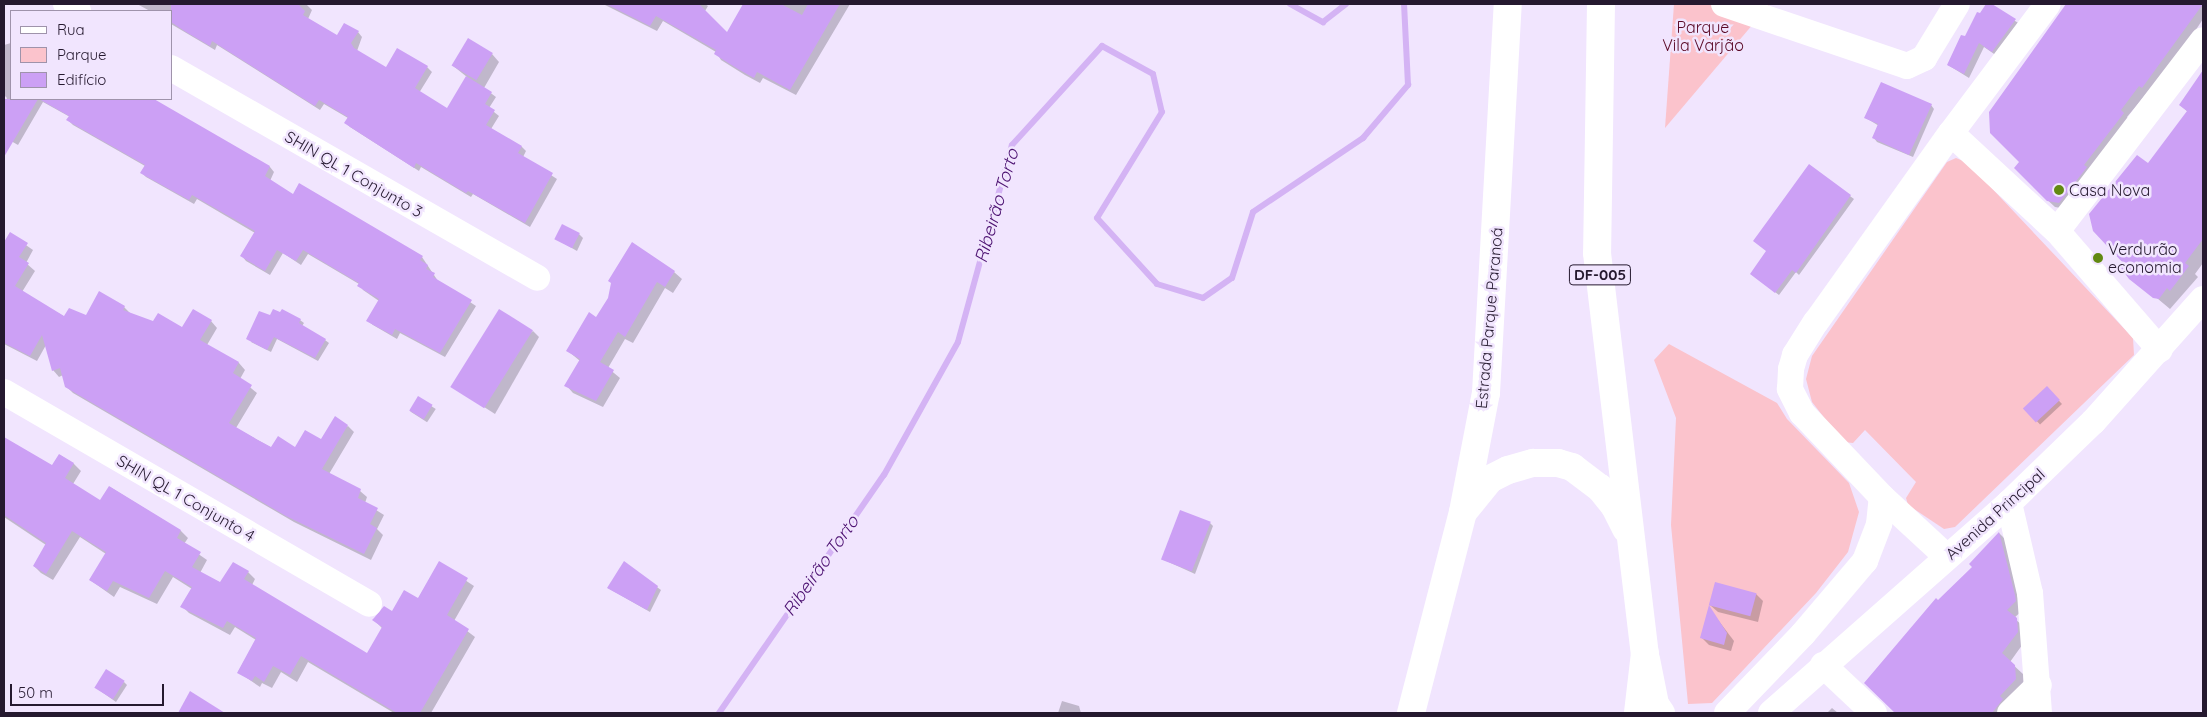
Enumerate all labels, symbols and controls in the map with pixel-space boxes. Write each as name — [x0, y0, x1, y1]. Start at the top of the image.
legend — [10, 10, 172, 100]
park label: Parque Vila Varjão — [1662, 17, 1744, 55]
text: Rua — [57, 20, 85, 39]
text: Parque — [57, 45, 107, 64]
text: Edifício — [57, 70, 106, 89]
street label: SHIN QL 1 Conjunto 3 — [282, 127, 426, 221]
water label: Ribeirão Torto — [970, 146, 1024, 266]
place label: Casa Nova — [2069, 180, 2150, 200]
marker: Casa Nova — [2053, 184, 2065, 196]
street label: Estrada Parque Paranoá — [1472, 226, 1506, 410]
place label: Verdurão economia — [2108, 239, 2182, 277]
marker: Verdurão economia — [2092, 252, 2104, 264]
road number: DF-005 — [1569, 262, 1631, 288]
street label: SHIN QL 1 Conjunto 4 — [114, 451, 258, 545]
street label: Avenida Principal — [1941, 464, 2049, 564]
water label: Ribeirão Torto — [778, 512, 864, 620]
scale bar — [12, 674, 166, 706]
text: 50 m — [18, 683, 53, 702]

